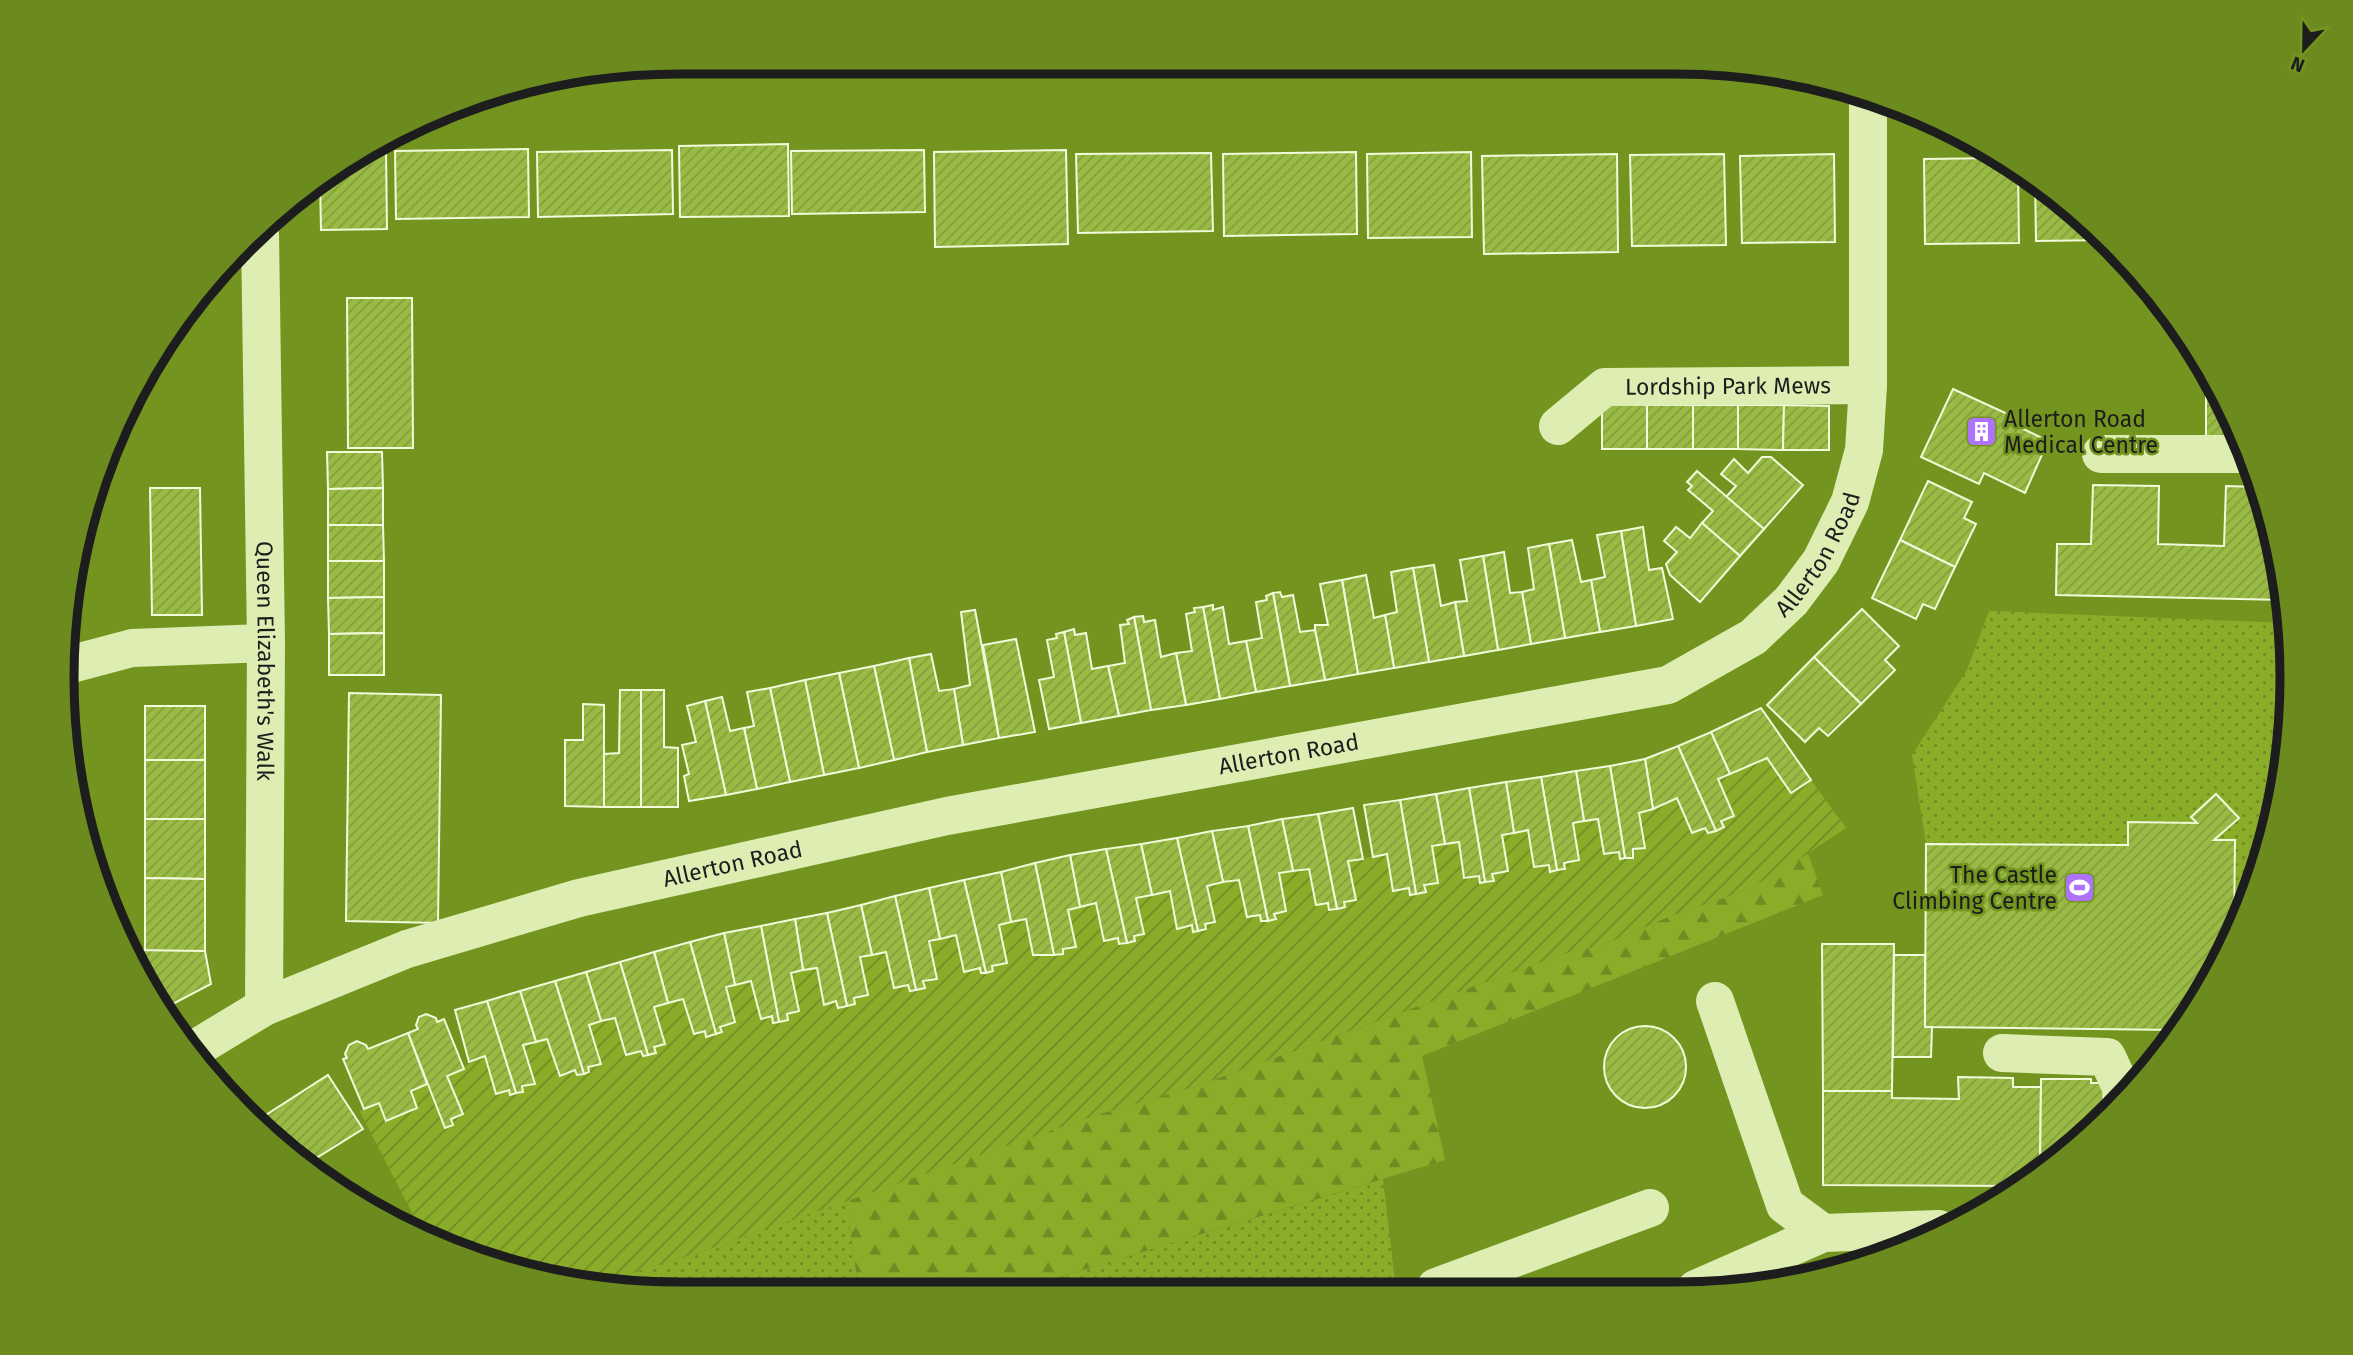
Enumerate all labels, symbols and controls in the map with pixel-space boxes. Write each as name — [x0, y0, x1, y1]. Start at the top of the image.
north arrow — [2269, 14, 2339, 84]
text: N — [2288, 51, 2308, 77]
street label: Lordship Park Mews — [1625, 371, 1831, 401]
place label: Allerton Road Medical Centre — [2004, 405, 2158, 459]
building icon: Allerton Road Medical Centre — [1964, 415, 1998, 449]
street label: Allerton Road — [1769, 489, 1866, 623]
street label: Queen Elizabeth's Walk — [251, 541, 280, 781]
street label: Allerton Road — [1216, 727, 1361, 780]
street label: Allerton Road — [660, 835, 805, 893]
place label: The Castle Climbing Centre — [1892, 861, 2057, 915]
sports icon: The Castle Climbing Centre — [2063, 871, 2097, 905]

